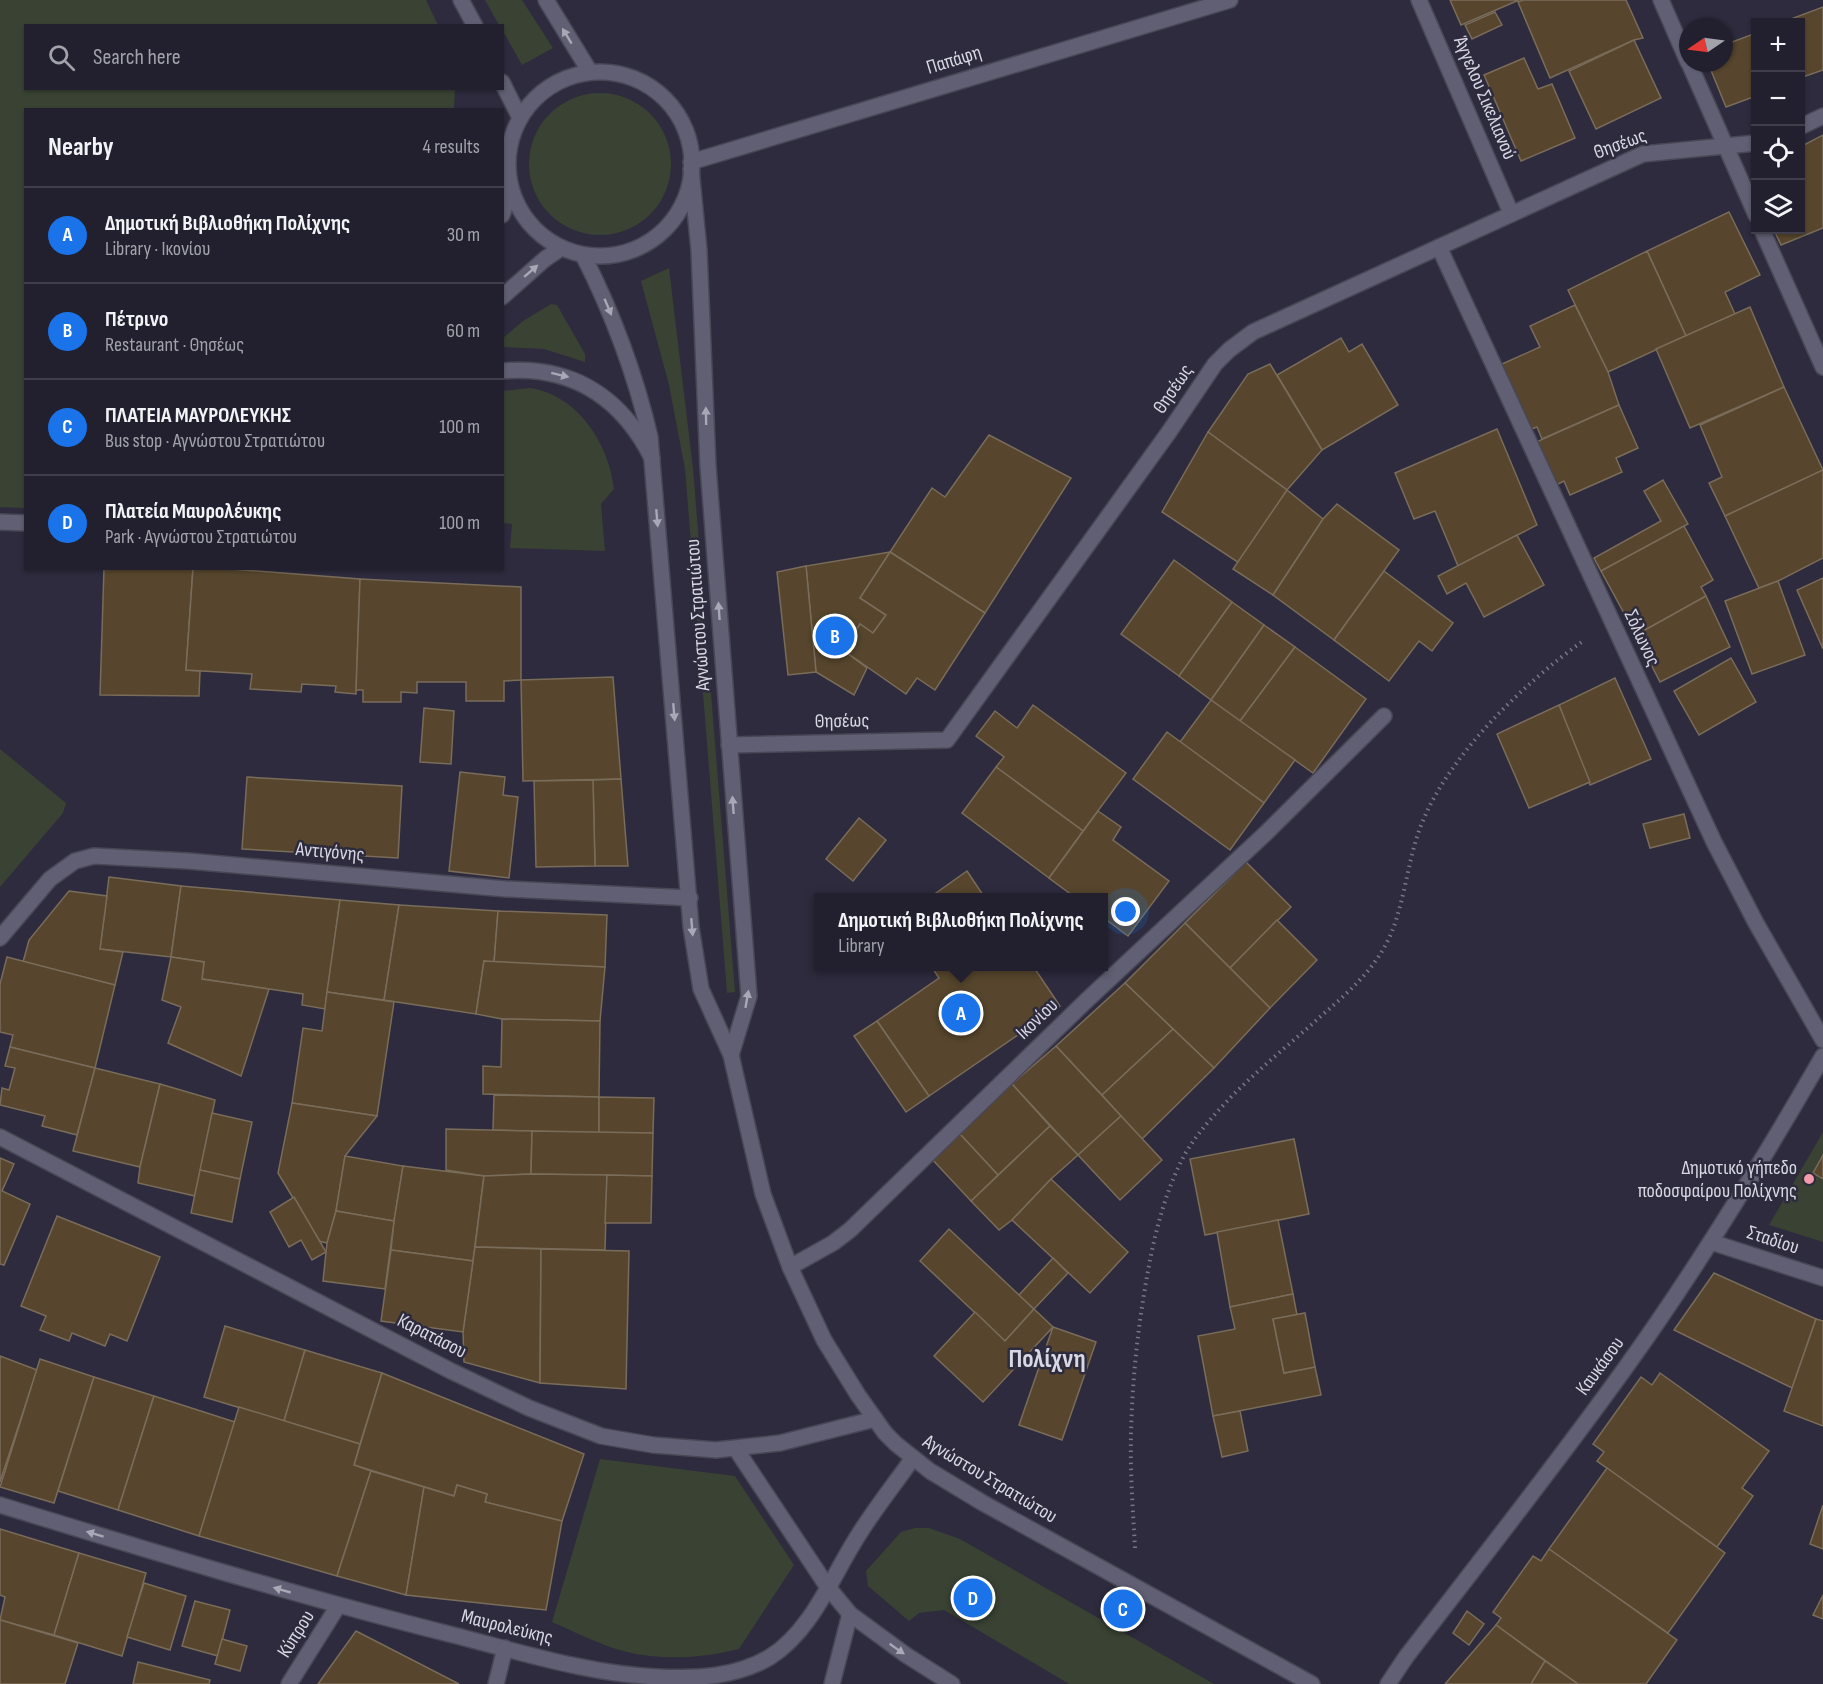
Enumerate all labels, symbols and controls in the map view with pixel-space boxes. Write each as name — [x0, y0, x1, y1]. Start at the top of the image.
north arrow — [1679, 18, 1733, 72]
map controls — [1751, 18, 1805, 234]
button: + — [1751, 18, 1805, 72]
search box — [24, 24, 504, 90]
one-way arrow — [562, 28, 573, 44]
street label: Άγγελου Σικελιανού — [1448, 33, 1522, 163]
street label: Παπάφη — [924, 40, 984, 80]
icon: search — [45, 41, 78, 74]
text: Search here — [93, 44, 180, 71]
button: − — [1751, 72, 1805, 126]
street label: Θησέως — [1590, 123, 1650, 165]
button: locate — [1751, 126, 1805, 180]
text: Nearby — [48, 132, 114, 163]
text: 4 results — [423, 135, 480, 159]
button: layers — [1751, 180, 1805, 234]
text: Δημοτική Βιβλιοθήκη Πολίχνης — [105, 210, 350, 237]
text: A — [63, 223, 72, 247]
text: 30 m — [447, 223, 480, 247]
text: Library · Ικονίου — [105, 237, 210, 261]
one-way arrow — [523, 265, 538, 278]
one-way arrow — [604, 298, 613, 316]
text: Πέτρινο — [105, 306, 168, 333]
text: B — [63, 319, 72, 343]
text: 60 m — [446, 319, 480, 343]
text: Restaurant · Θησέως — [105, 333, 244, 357]
street label: Θησέως — [1148, 360, 1198, 418]
one-way arrow — [551, 371, 570, 381]
text: ΠΛΑΤΕΙΑ ΜΑΥΡΟΛΕΥΚΗΣ — [105, 402, 291, 429]
one-way arrow — [701, 406, 711, 425]
text: C — [62, 415, 73, 439]
text: 100 m — [439, 415, 480, 439]
text: Bus stop · Αγνώστου Στρατιώτου — [105, 429, 325, 453]
text: Πλατεία Μαυρολέυκης — [105, 498, 281, 525]
one-way arrow — [652, 508, 662, 527]
text: D — [62, 511, 73, 535]
text: 100 m — [439, 511, 480, 535]
text: Park · Αγνώστου Στρατιώτου — [105, 525, 297, 549]
street label: Αγνώστου Στρατιώτου — [681, 538, 715, 693]
one-way arrow — [714, 601, 724, 620]
street label: Σόλωνος — [1619, 606, 1666, 670]
pin: B — [816, 614, 854, 658]
one-way arrow — [669, 703, 679, 722]
street label: Θησέως — [814, 709, 870, 733]
one-way arrow — [729, 795, 738, 814]
street label: Αντιγόνης — [294, 837, 365, 867]
popup — [814, 893, 1108, 971]
your location — [1111, 897, 1140, 926]
text: Δημοτική Βιβλιοθήκη Πολίχνης — [838, 907, 1084, 934]
one-way arrow — [687, 918, 697, 937]
text: Library — [838, 934, 885, 958]
one-way arrow — [742, 989, 751, 1008]
pin: A — [942, 990, 980, 1036]
street label: Ικονίου — [1011, 993, 1063, 1045]
place label: Δημοτικό γήπεδο ποδοσφαίρου Πολίχνης — [1638, 1156, 1797, 1203]
marker: Δημοτικό γήπεδο ποδοσφαίρου Πολίχνης — [1802, 1172, 1816, 1186]
street label: Σταδίου — [1744, 1220, 1802, 1260]
street label: Καρατάσου — [393, 1308, 471, 1364]
street label: Καυκάσου — [1571, 1332, 1629, 1400]
district label: Πολίχνη — [1008, 1344, 1086, 1375]
street label: Αγνώστου Στρατιώτου — [918, 1429, 1062, 1529]
one-way arrow — [86, 1529, 104, 1539]
pin: D — [954, 1576, 992, 1620]
one-way arrow — [273, 1585, 291, 1594]
pin: C — [1104, 1586, 1142, 1632]
street label: Μαυρολεύκης — [459, 1604, 555, 1650]
street label: Κύπρου — [272, 1606, 320, 1662]
one-way arrow — [889, 1643, 905, 1655]

